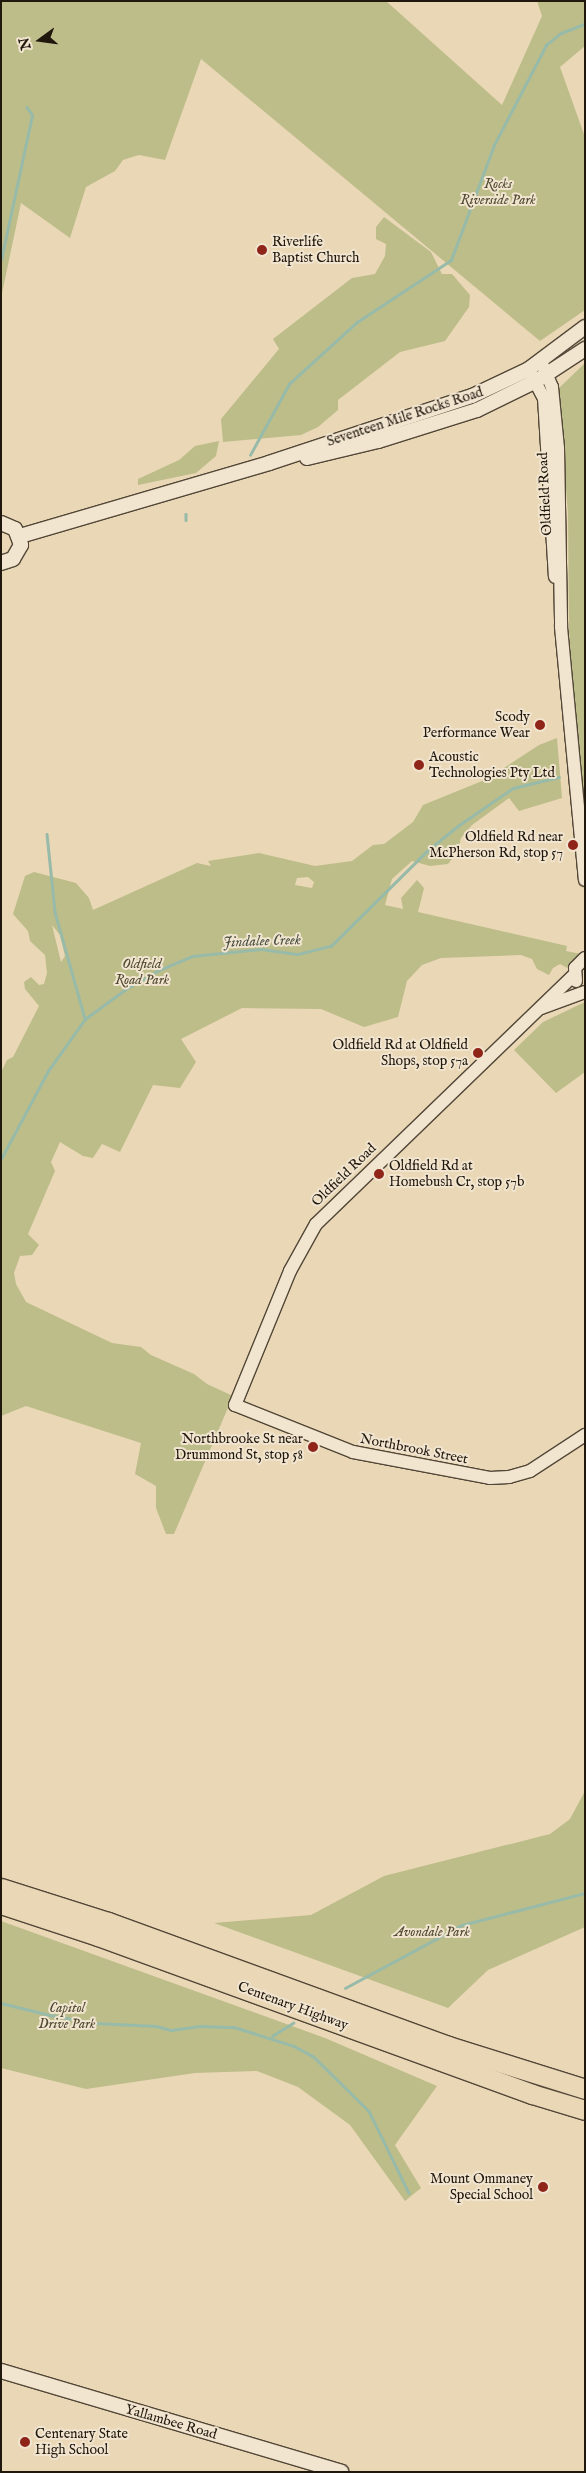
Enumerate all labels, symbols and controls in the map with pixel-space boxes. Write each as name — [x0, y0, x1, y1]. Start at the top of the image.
north arrow — [15, 15, 65, 65]
text: N — [15, 36, 36, 52]
park label: Rocks Riverside Park — [460, 176, 536, 208]
place label: Riverlife Baptist Church — [272, 234, 359, 266]
marker: Riverlife Baptist Church — [256, 244, 268, 256]
street label: Seventeen Mile Rocks Road — [325, 384, 485, 450]
street label: Oldfield Road — [534, 452, 556, 536]
place label: Scody Performance Wear — [423, 709, 530, 742]
marker: Scody Performance Wear — [534, 719, 546, 731]
place label: Acoustic Technologies Pty Ltd — [429, 749, 555, 782]
marker: Acoustic Technologies Pty Ltd — [413, 759, 425, 771]
place label: Oldfield Rd near McPherson Rd, stop 57 — [429, 829, 563, 862]
marker: Oldfield Rd near McPherson Rd, stop 57 — [567, 839, 579, 851]
water label: Jindalee Creek — [223, 931, 301, 951]
park label: Oldfield Road Park — [115, 956, 169, 989]
place label: Oldfield Rd at Oldfield Shops, stop 57a — [333, 1037, 468, 1070]
marker: Oldfield Rd at Oldfield Shops, stop 57a — [472, 1047, 484, 1059]
street label: Oldfield Road — [308, 1140, 380, 1210]
place label: Oldfield Rd at Homebush Cr, stop 57b — [389, 1158, 524, 1190]
marker: Oldfield Rd at Homebush Cr, stop 57b — [373, 1168, 385, 1180]
street label: Northbrook Street — [359, 1430, 469, 1468]
place label: Northbrooke St near Drummond St, stop 58 — [175, 1431, 303, 1464]
marker: Northbrooke St near Drummond St, stop 58 — [307, 1441, 319, 1453]
park label: Avondale Park — [394, 1924, 470, 1940]
street label: Centenary Highway — [236, 1978, 350, 2034]
park label: Capitol Drive Park — [39, 2000, 95, 2032]
place label: Mount Ommaney Special School — [430, 2171, 533, 2204]
marker: Mount Ommaney Special School — [537, 2181, 549, 2193]
street label: Yallambee Road — [123, 2401, 219, 2443]
place label: Centenary State High School — [35, 2426, 128, 2458]
marker: Centenary State High School — [19, 2436, 31, 2448]

